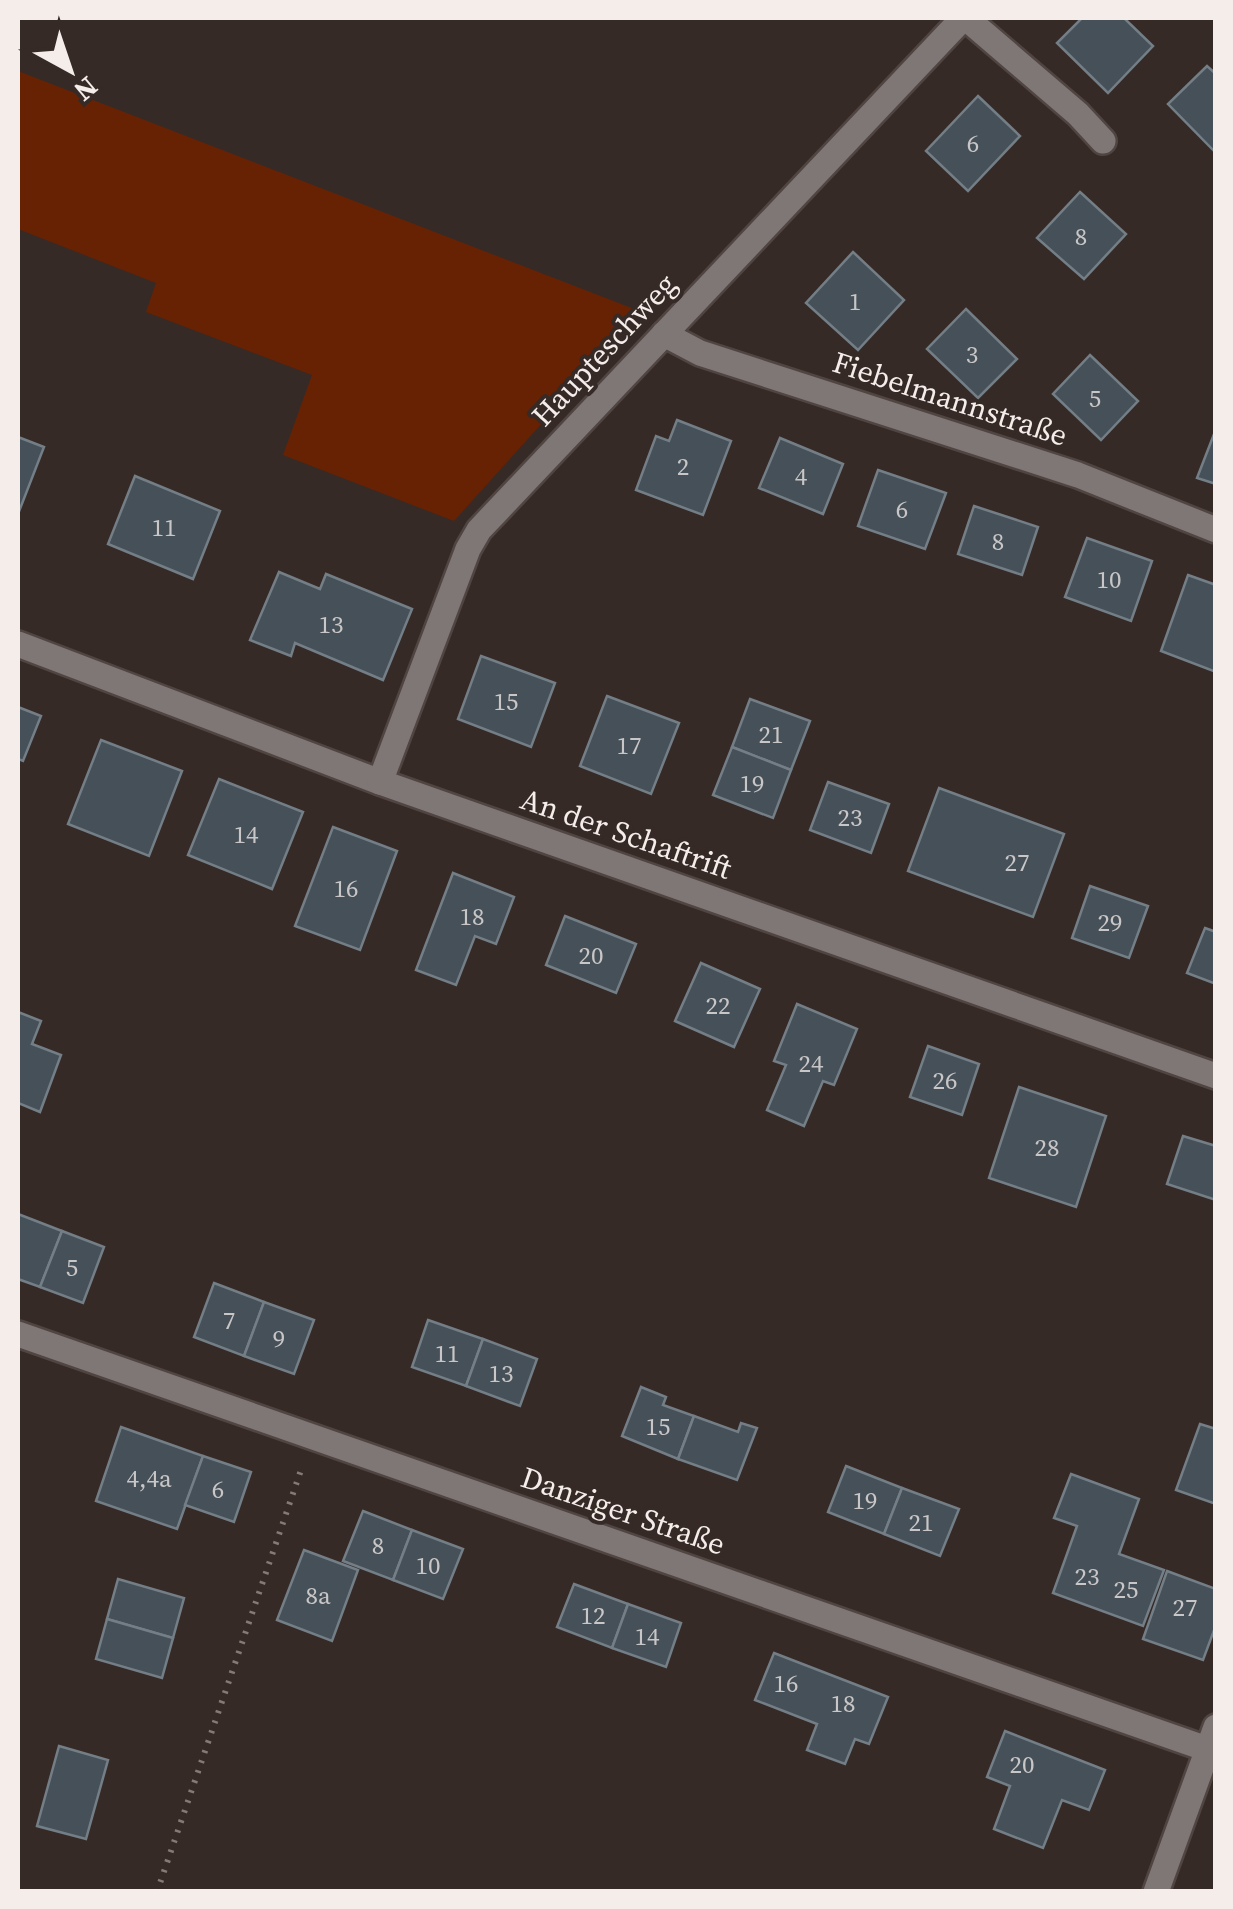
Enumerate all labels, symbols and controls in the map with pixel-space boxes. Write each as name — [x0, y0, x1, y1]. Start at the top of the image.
north arrow — [20, 20, 120, 120]
text: N — [66, 68, 106, 110]
house number: 6 — [967, 126, 979, 160]
house number: 8 — [1075, 219, 1087, 253]
street label: Haupteschweg — [522, 264, 685, 435]
house number: 1 — [849, 284, 861, 318]
house number: 3 — [966, 337, 978, 371]
street label: Fiebelmannstraße — [828, 341, 1073, 456]
house number: 5 — [1089, 381, 1101, 415]
house number: 2 — [677, 449, 689, 483]
house number: 4 — [795, 459, 808, 493]
house number: 6 — [896, 492, 908, 526]
house number: 11 — [151, 510, 177, 544]
house number: 8 — [992, 524, 1004, 558]
house number: 10 — [1096, 562, 1122, 596]
house number: 13 — [318, 607, 344, 641]
house number: 15 — [493, 684, 519, 718]
house number: 21 — [758, 717, 784, 751]
house number: 17 — [616, 728, 642, 762]
house number: 19 — [739, 766, 765, 800]
street label: An der Schaftrift — [515, 778, 738, 889]
house number: 23 — [837, 800, 863, 834]
house number: 14 — [233, 817, 259, 851]
house number: 27 — [1004, 845, 1030, 879]
house number: 16 — [333, 871, 359, 905]
house number: 18 — [459, 899, 485, 933]
house number: 29 — [1097, 905, 1123, 939]
house number: 20 — [578, 938, 604, 972]
house number: 22 — [705, 988, 731, 1022]
house number: 24 — [798, 1046, 824, 1080]
house number: 26 — [932, 1063, 958, 1097]
house number: 28 — [1034, 1130, 1060, 1164]
house number: 5 — [66, 1250, 78, 1284]
house number: 7 — [223, 1303, 235, 1337]
house number: 9 — [273, 1321, 285, 1355]
house number: 11 — [434, 1336, 460, 1370]
house number: 13 — [488, 1356, 514, 1390]
house number: 15 — [645, 1409, 671, 1443]
street label: Danziger Straße — [516, 1456, 731, 1565]
house number: 4,4a — [126, 1461, 172, 1495]
house number: 6 — [212, 1472, 224, 1506]
house number: 19 — [852, 1483, 878, 1517]
house number: 21 — [908, 1505, 934, 1539]
house number: 8 — [372, 1528, 384, 1562]
house number: 10 — [415, 1548, 441, 1582]
house number: 23 — [1074, 1559, 1100, 1593]
house number: 25 — [1113, 1572, 1139, 1606]
house number: 8a — [305, 1578, 331, 1612]
house number: 27 — [1172, 1590, 1198, 1624]
house number: 12 — [580, 1598, 606, 1632]
house number: 14 — [634, 1619, 660, 1653]
house number: 16 — [773, 1666, 799, 1700]
house number: 18 — [830, 1686, 856, 1720]
house number: 20 — [1009, 1747, 1035, 1781]

